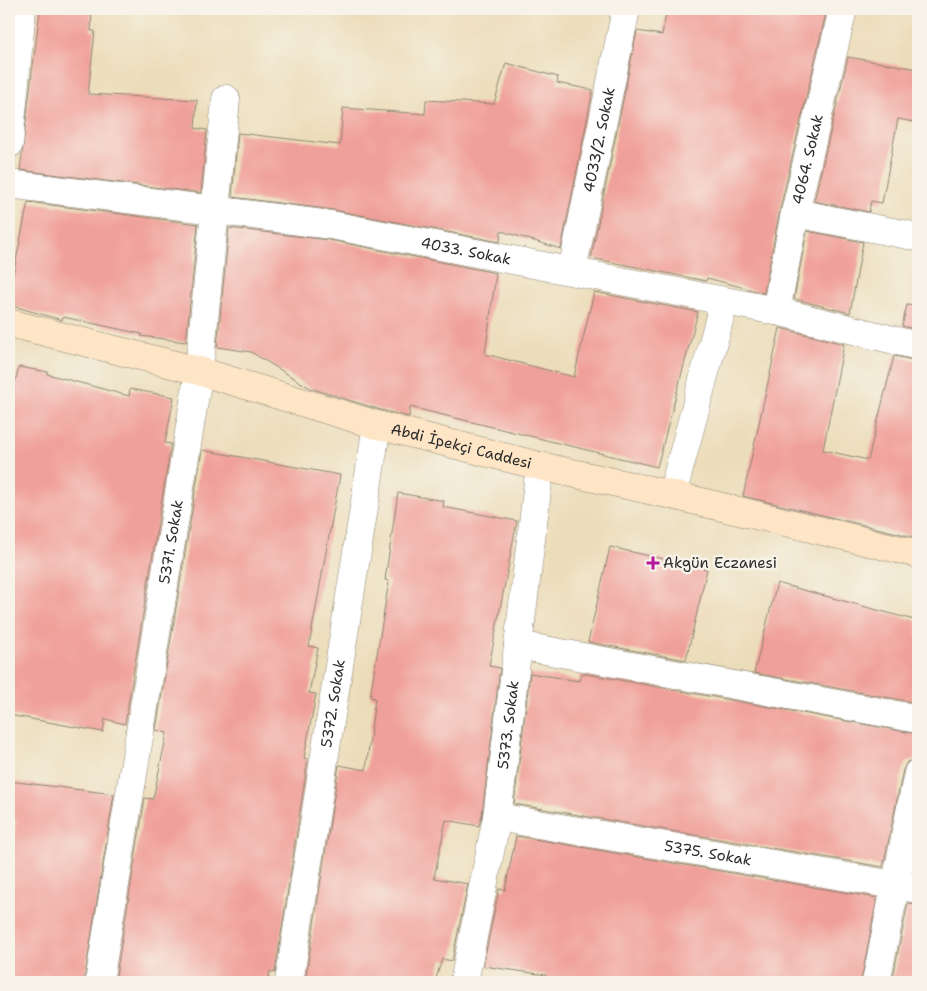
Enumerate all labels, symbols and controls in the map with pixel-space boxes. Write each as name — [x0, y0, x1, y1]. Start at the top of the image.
street label: 4033/2. Sokak — [578, 85, 620, 194]
street label: 4064. Sokak — [787, 112, 828, 206]
street label: 4033. Sokak — [419, 233, 513, 270]
street label: Abdi İpekçi Caddesi — [389, 419, 534, 474]
street label: 5371. Sokak — [154, 498, 188, 585]
place label: Akgün Eczanesi — [663, 553, 777, 573]
marker: Akgün Eczanesi — [647, 557, 659, 569]
street label: 5372. Sokak — [316, 658, 350, 749]
street label: 5373. Sokak — [493, 679, 524, 770]
street label: 5375. Sokak — [663, 836, 753, 870]

